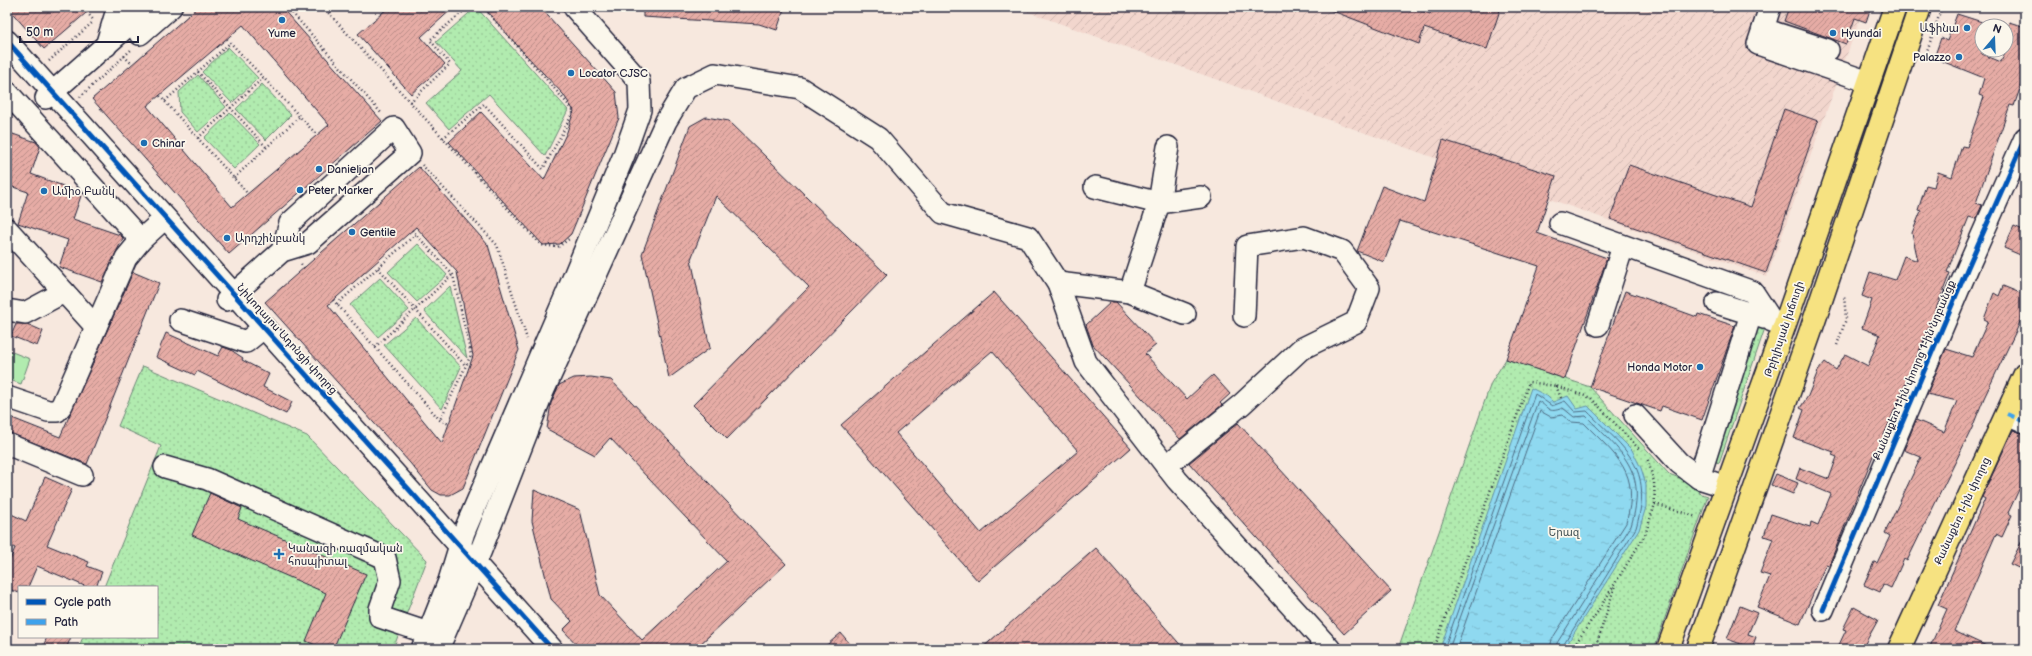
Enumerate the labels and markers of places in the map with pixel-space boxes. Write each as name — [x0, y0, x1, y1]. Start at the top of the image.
marker: Yume — [277, 15, 287, 25]
place label: Աֆինա — [1920, 22, 1959, 35]
marker: Աֆինա — [1962, 23, 1972, 33]
place label: Yume — [267, 27, 296, 40]
place label: Hyundai — [1841, 27, 1881, 40]
marker: Hyundai — [1828, 28, 1838, 38]
place label: Palazzo — [1913, 51, 1951, 64]
marker: Palazzo — [1954, 52, 1964, 62]
place label: Locator CJSC — [579, 67, 648, 80]
marker: Locator CJSC — [566, 68, 576, 78]
place label: Chinar — [152, 137, 186, 150]
marker: Chinar — [139, 138, 149, 148]
place label: Danieljan — [327, 163, 374, 176]
marker: Danieljan — [314, 164, 324, 174]
place label: Peter Marker — [308, 184, 374, 197]
place label: Ամիօ Բանկ — [52, 185, 115, 198]
marker: Peter Marker — [295, 185, 305, 195]
marker: Ամիօ Բանկ — [39, 186, 49, 196]
place label: Gentile — [360, 226, 396, 239]
marker: Gentile — [347, 227, 357, 237]
place label: Արդշինբանկ — [235, 232, 305, 245]
marker: Արդշինբանկ — [222, 233, 232, 243]
place label: Honda Motor — [1627, 361, 1693, 374]
marker: Honda Motor — [1695, 362, 1705, 372]
place label: Կանազի ռազմական հոսպիտալ — [288, 542, 403, 568]
marker: Կանազի ռազմական հոսպիտալ — [273, 548, 285, 560]

